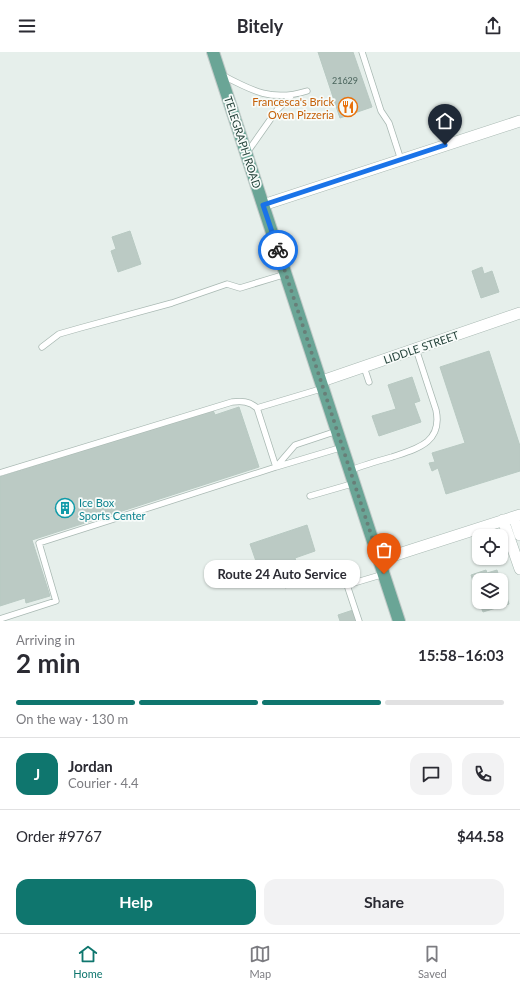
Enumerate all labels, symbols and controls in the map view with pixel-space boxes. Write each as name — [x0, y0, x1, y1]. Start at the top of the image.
icon: menu — [16, 15, 38, 37]
text: Bitely — [237, 15, 283, 37]
icon: share — [482, 15, 504, 37]
house number: 21629 — [332, 75, 358, 86]
street label: TELEGRAPH ROAD — [222, 94, 264, 190]
place label: Francesca's Brick Oven Pizzeria — [252, 95, 334, 121]
restaurant icon: Francesca's Brick Oven Pizzeria — [337, 96, 359, 118]
pin — [428, 104, 462, 145]
icon: home — [434, 110, 456, 132]
courier — [258, 230, 298, 270]
icon: bike — [267, 239, 289, 261]
street label: LIDDLE STREET — [382, 328, 461, 366]
place label: Ice Box Sports Center — [79, 496, 146, 522]
building icon: Ice Box Sports Center — [54, 497, 76, 519]
map controls — [472, 529, 508, 609]
button: locate — [472, 529, 508, 565]
pin — [367, 533, 401, 574]
icon: bag — [373, 539, 395, 561]
callout: Route 24 Auto Service — [204, 560, 360, 588]
text: Route 24 Auto Service — [217, 566, 347, 582]
button: layers — [472, 573, 508, 609]
text: Arriving in — [16, 632, 75, 648]
text: 15:58–16:03 — [418, 646, 504, 664]
text: 2 min — [16, 647, 80, 679]
text: On the way · 130 m — [16, 711, 128, 727]
button: chat — [410, 753, 452, 795]
button: phone — [462, 753, 504, 795]
text: Jordan — [68, 757, 113, 775]
text: J — [34, 765, 40, 783]
text: Courier · 4.4 — [68, 775, 139, 791]
text: Order #9767 — [16, 827, 102, 845]
text: $44.58 — [457, 827, 504, 845]
button: Help — [16, 879, 256, 925]
button: Share — [264, 879, 504, 925]
tab: Home — [73, 943, 103, 980]
tab: Map — [249, 943, 271, 980]
tab: Saved — [418, 943, 447, 980]

